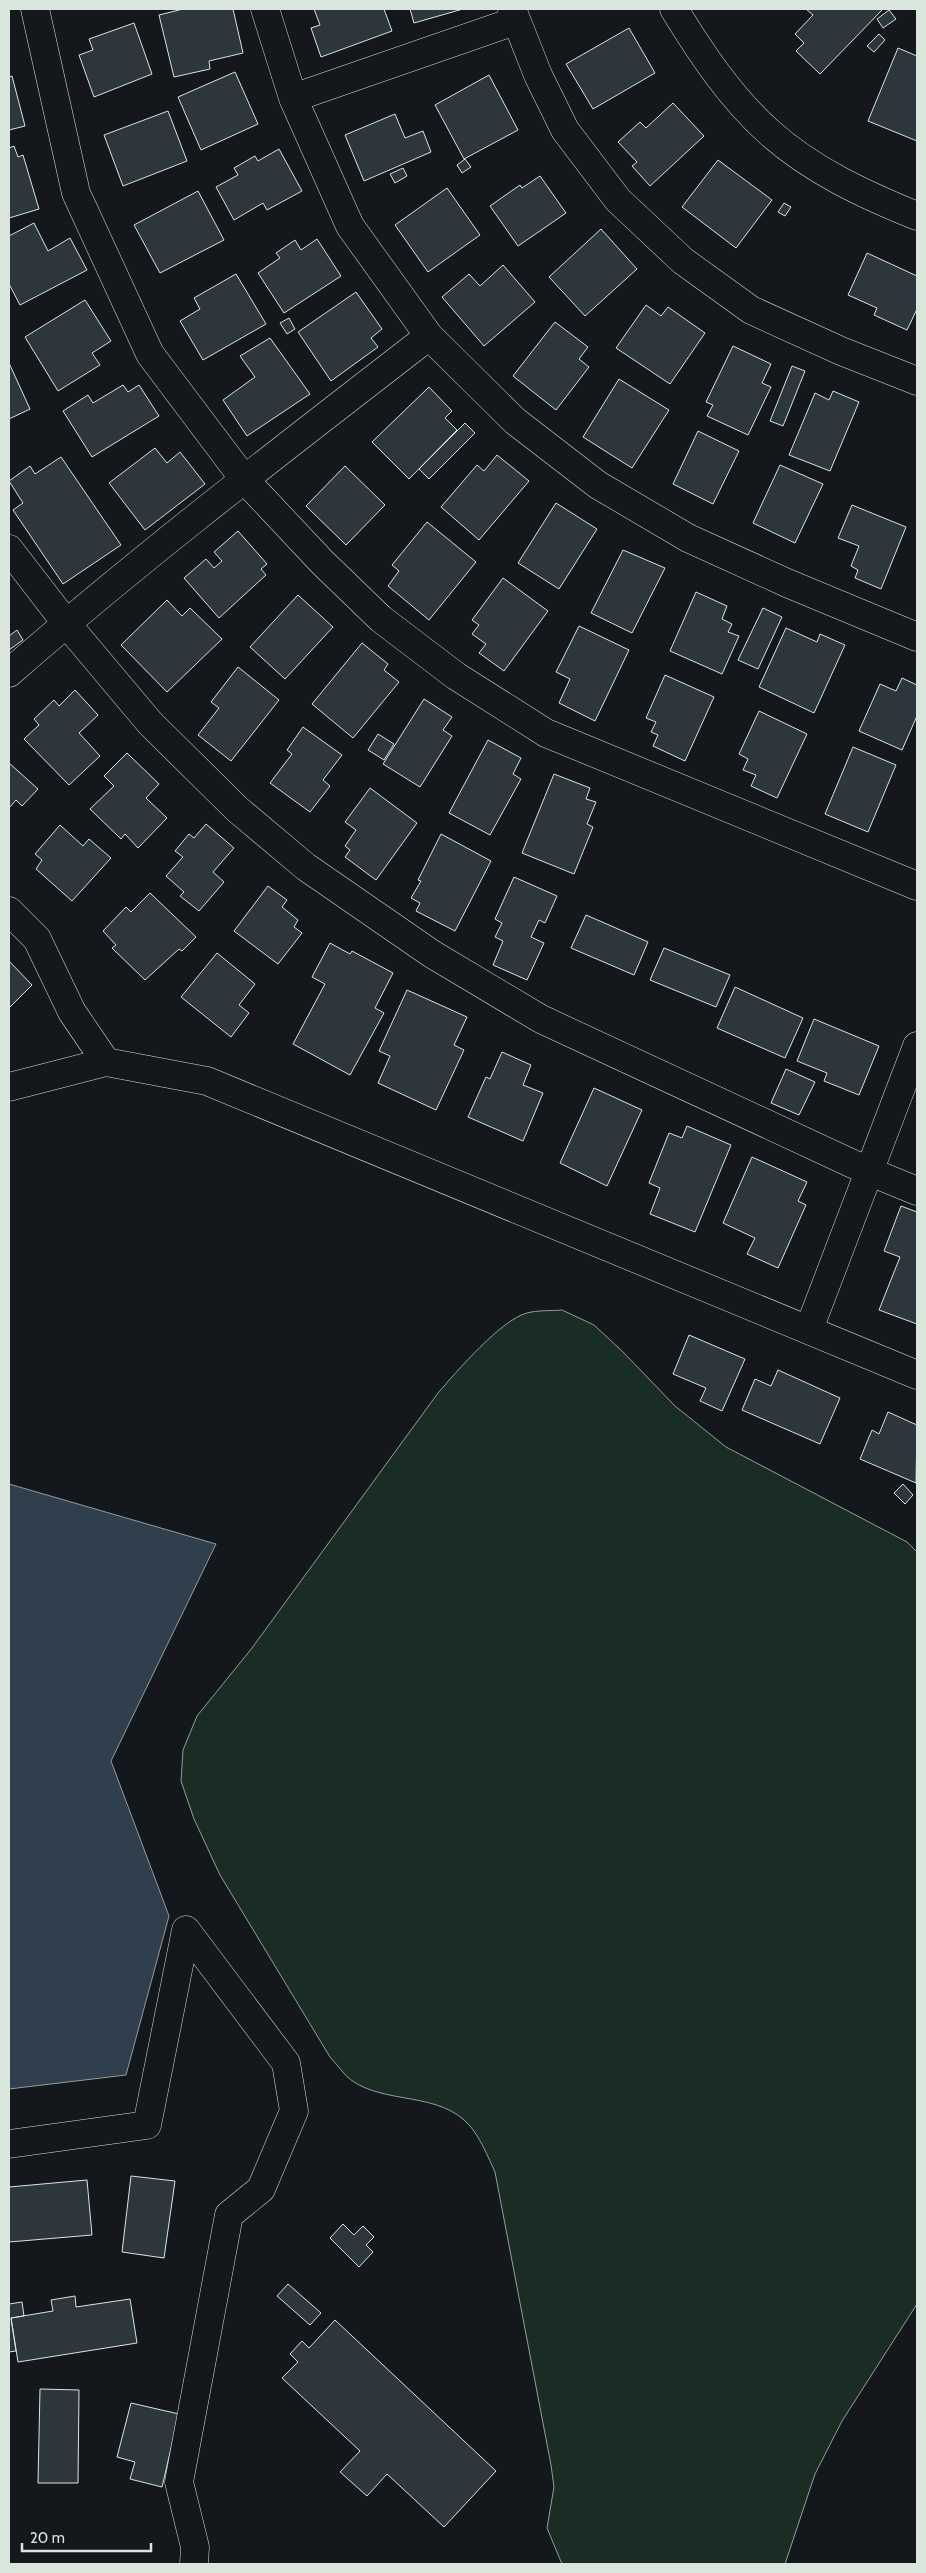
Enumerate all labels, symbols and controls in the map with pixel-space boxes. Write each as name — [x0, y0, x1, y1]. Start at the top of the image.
scale bar — [22, 2520, 151, 2552]
text: 20 m — [30, 2529, 65, 2547]

